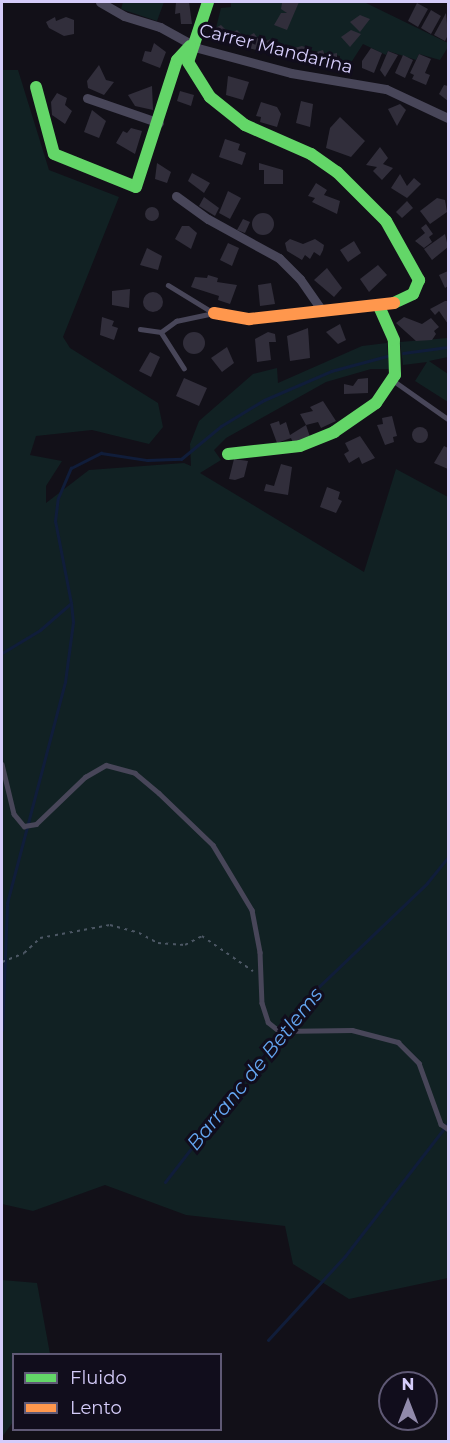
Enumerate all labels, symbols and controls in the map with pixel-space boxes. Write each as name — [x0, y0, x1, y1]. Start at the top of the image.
street label: Carrer Mandarina — [197, 19, 355, 79]
water label: Barranc de Betlems — [182, 983, 328, 1155]
legend — [12, 1353, 222, 1431]
text: Fluido — [70, 1367, 127, 1389]
north arrow — [378, 1371, 438, 1431]
text: N — [402, 1375, 414, 1394]
text: Lento — [70, 1397, 122, 1419]

